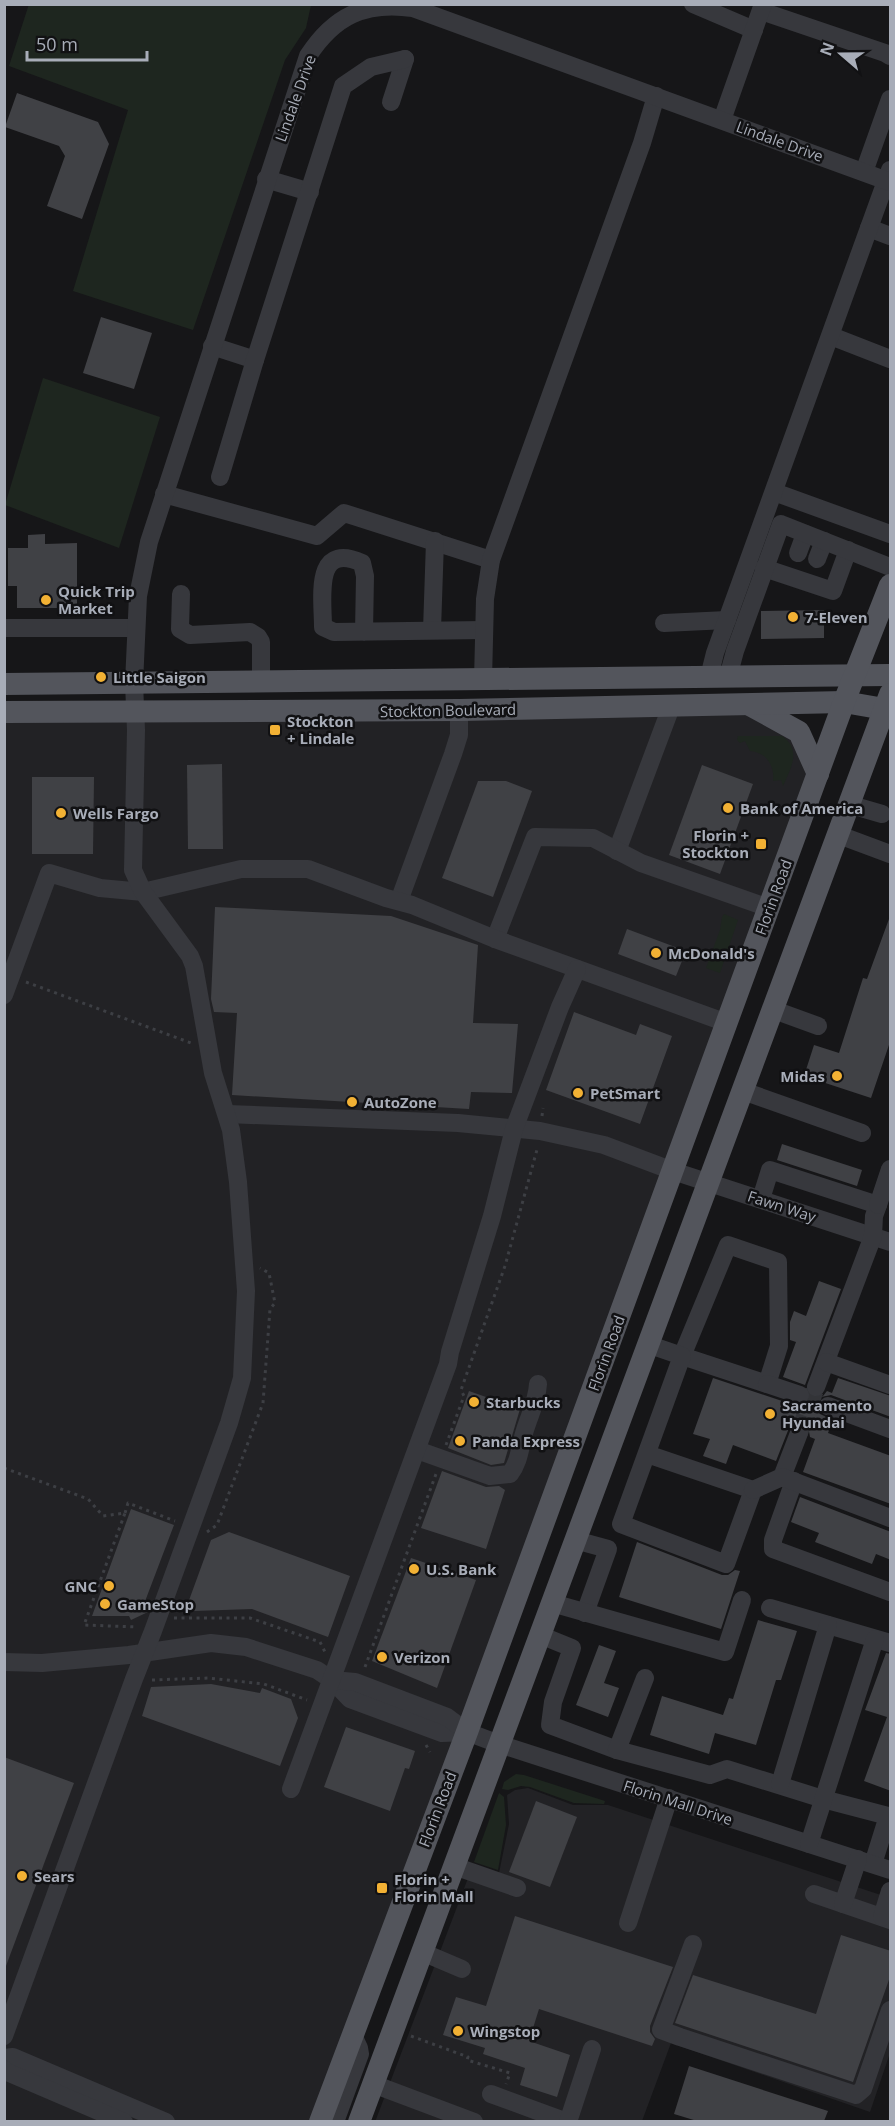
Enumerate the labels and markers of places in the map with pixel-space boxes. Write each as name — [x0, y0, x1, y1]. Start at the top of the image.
place label: Quick Trip Market — [58, 581, 135, 618]
marker: Quick Trip Market — [39, 593, 53, 607]
place label: 7-Eleven — [805, 607, 868, 627]
marker: 7-Eleven — [786, 610, 800, 624]
place label: Little Saigon — [113, 667, 206, 687]
marker: Little Saigon — [94, 670, 108, 684]
place label: Stockton + Lindale — [287, 711, 355, 748]
marker: Stockton + Lindale — [268, 723, 282, 737]
place label: Bank of America — [740, 798, 863, 818]
marker: Bank of America — [721, 801, 735, 815]
place label: Wells Fargo — [73, 803, 159, 823]
marker: Wells Fargo — [54, 806, 68, 820]
place label: Florin + Stockton — [682, 825, 749, 862]
marker: Florin + Stockton — [754, 837, 768, 851]
place label: McDonald's — [668, 943, 755, 963]
marker: McDonald's — [649, 946, 663, 960]
place label: Midas — [780, 1066, 825, 1086]
marker: Midas — [830, 1069, 844, 1083]
place label: PetSmart — [590, 1083, 661, 1103]
marker: PetSmart — [571, 1086, 585, 1100]
place label: AutoZone — [364, 1092, 437, 1112]
marker: AutoZone — [345, 1095, 359, 1109]
place label: Starbucks — [486, 1392, 560, 1412]
marker: Starbucks — [467, 1395, 481, 1409]
place label: Sacramento Hyundai — [782, 1395, 872, 1432]
marker: Sacramento Hyundai — [763, 1407, 777, 1421]
place label: Panda Express — [472, 1431, 580, 1451]
marker: Panda Express — [453, 1434, 467, 1448]
place label: U.S. Bank — [426, 1559, 497, 1579]
marker: U.S. Bank — [407, 1562, 421, 1576]
place label: GNC — [64, 1576, 97, 1596]
marker: GNC — [102, 1579, 116, 1593]
place label: GameStop — [117, 1594, 194, 1614]
marker: GameStop — [98, 1597, 112, 1611]
place label: Verizon — [394, 1647, 450, 1667]
marker: Verizon — [375, 1650, 389, 1664]
place label: Sears — [34, 1866, 74, 1886]
marker: Sears — [15, 1869, 29, 1883]
place label: Florin + Florin Mall — [394, 1869, 474, 1906]
marker: Florin + Florin Mall — [375, 1881, 389, 1895]
place label: Wingstop — [470, 2021, 540, 2041]
marker: Wingstop — [451, 2024, 465, 2038]

